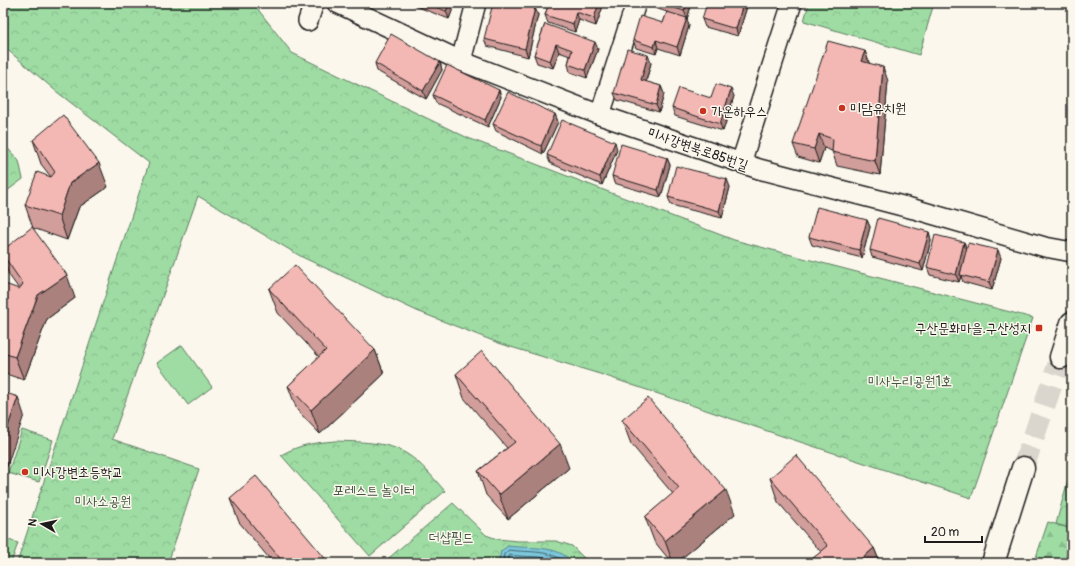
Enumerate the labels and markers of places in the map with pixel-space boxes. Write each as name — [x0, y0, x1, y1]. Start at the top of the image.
place label: 미담유치원 — [850, 100, 906, 117]
place label: 가온하우스 — [711, 103, 767, 120]
marker: 미담유치원 — [837, 103, 847, 113]
marker: 가온하우스 — [698, 106, 708, 116]
place label: 구산문화마을.구산성지 — [915, 320, 1031, 337]
marker: 구산문화마을.구산성지 — [1034, 323, 1044, 333]
place label: 미사강변초등학교 — [33, 464, 123, 481]
marker: 미사강변초등학교 — [20, 467, 30, 477]

